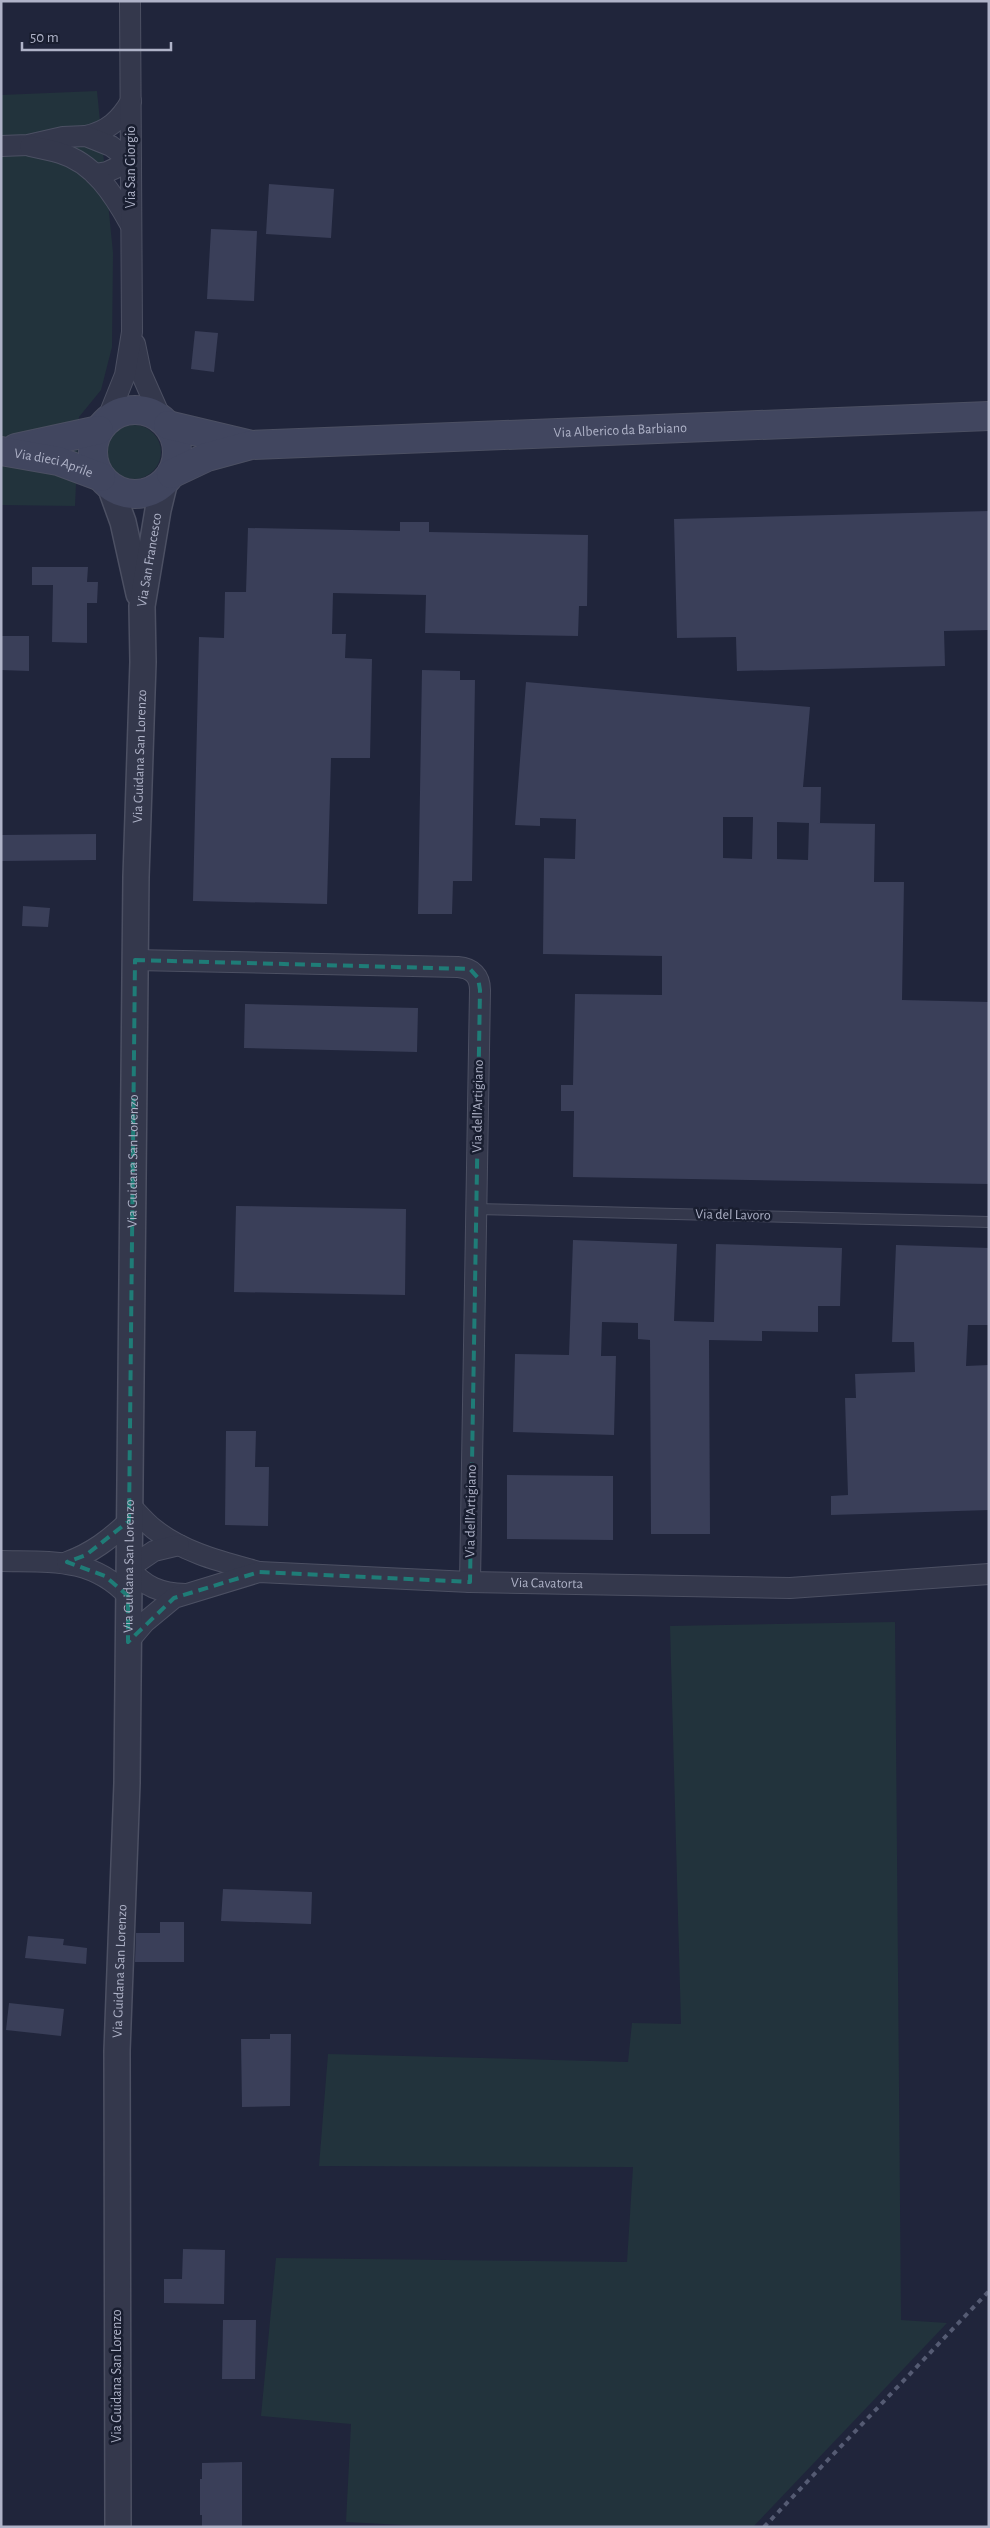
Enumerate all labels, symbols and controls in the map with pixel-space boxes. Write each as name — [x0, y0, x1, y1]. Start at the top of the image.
scale bar — [22, 20, 171, 52]
text: 50 m — [30, 30, 59, 45]
street label: Via San Giorgio — [124, 126, 138, 208]
street label: Via Alberico da Barbiano — [553, 421, 687, 440]
street label: Via dieci Aprile — [13, 446, 95, 480]
street label: Via San Francesco — [135, 512, 164, 608]
street label: Via Guidana San Lorenzo — [131, 689, 149, 823]
street label: Via dell'Artigiano — [470, 1059, 486, 1153]
street label: Via Guidana San Lorenzo — [126, 1094, 141, 1228]
street label: Via del Lavoro — [695, 1207, 771, 1223]
street label: Via dell'Artigiano — [463, 1464, 479, 1558]
street label: Via Guidana San Lorenzo — [121, 1499, 137, 1633]
street label: Via Cavatorta — [511, 1576, 584, 1591]
street label: Via Guidana San Lorenzo — [110, 1904, 129, 2038]
street label: Via Guidana San Lorenzo — [110, 2309, 124, 2443]

